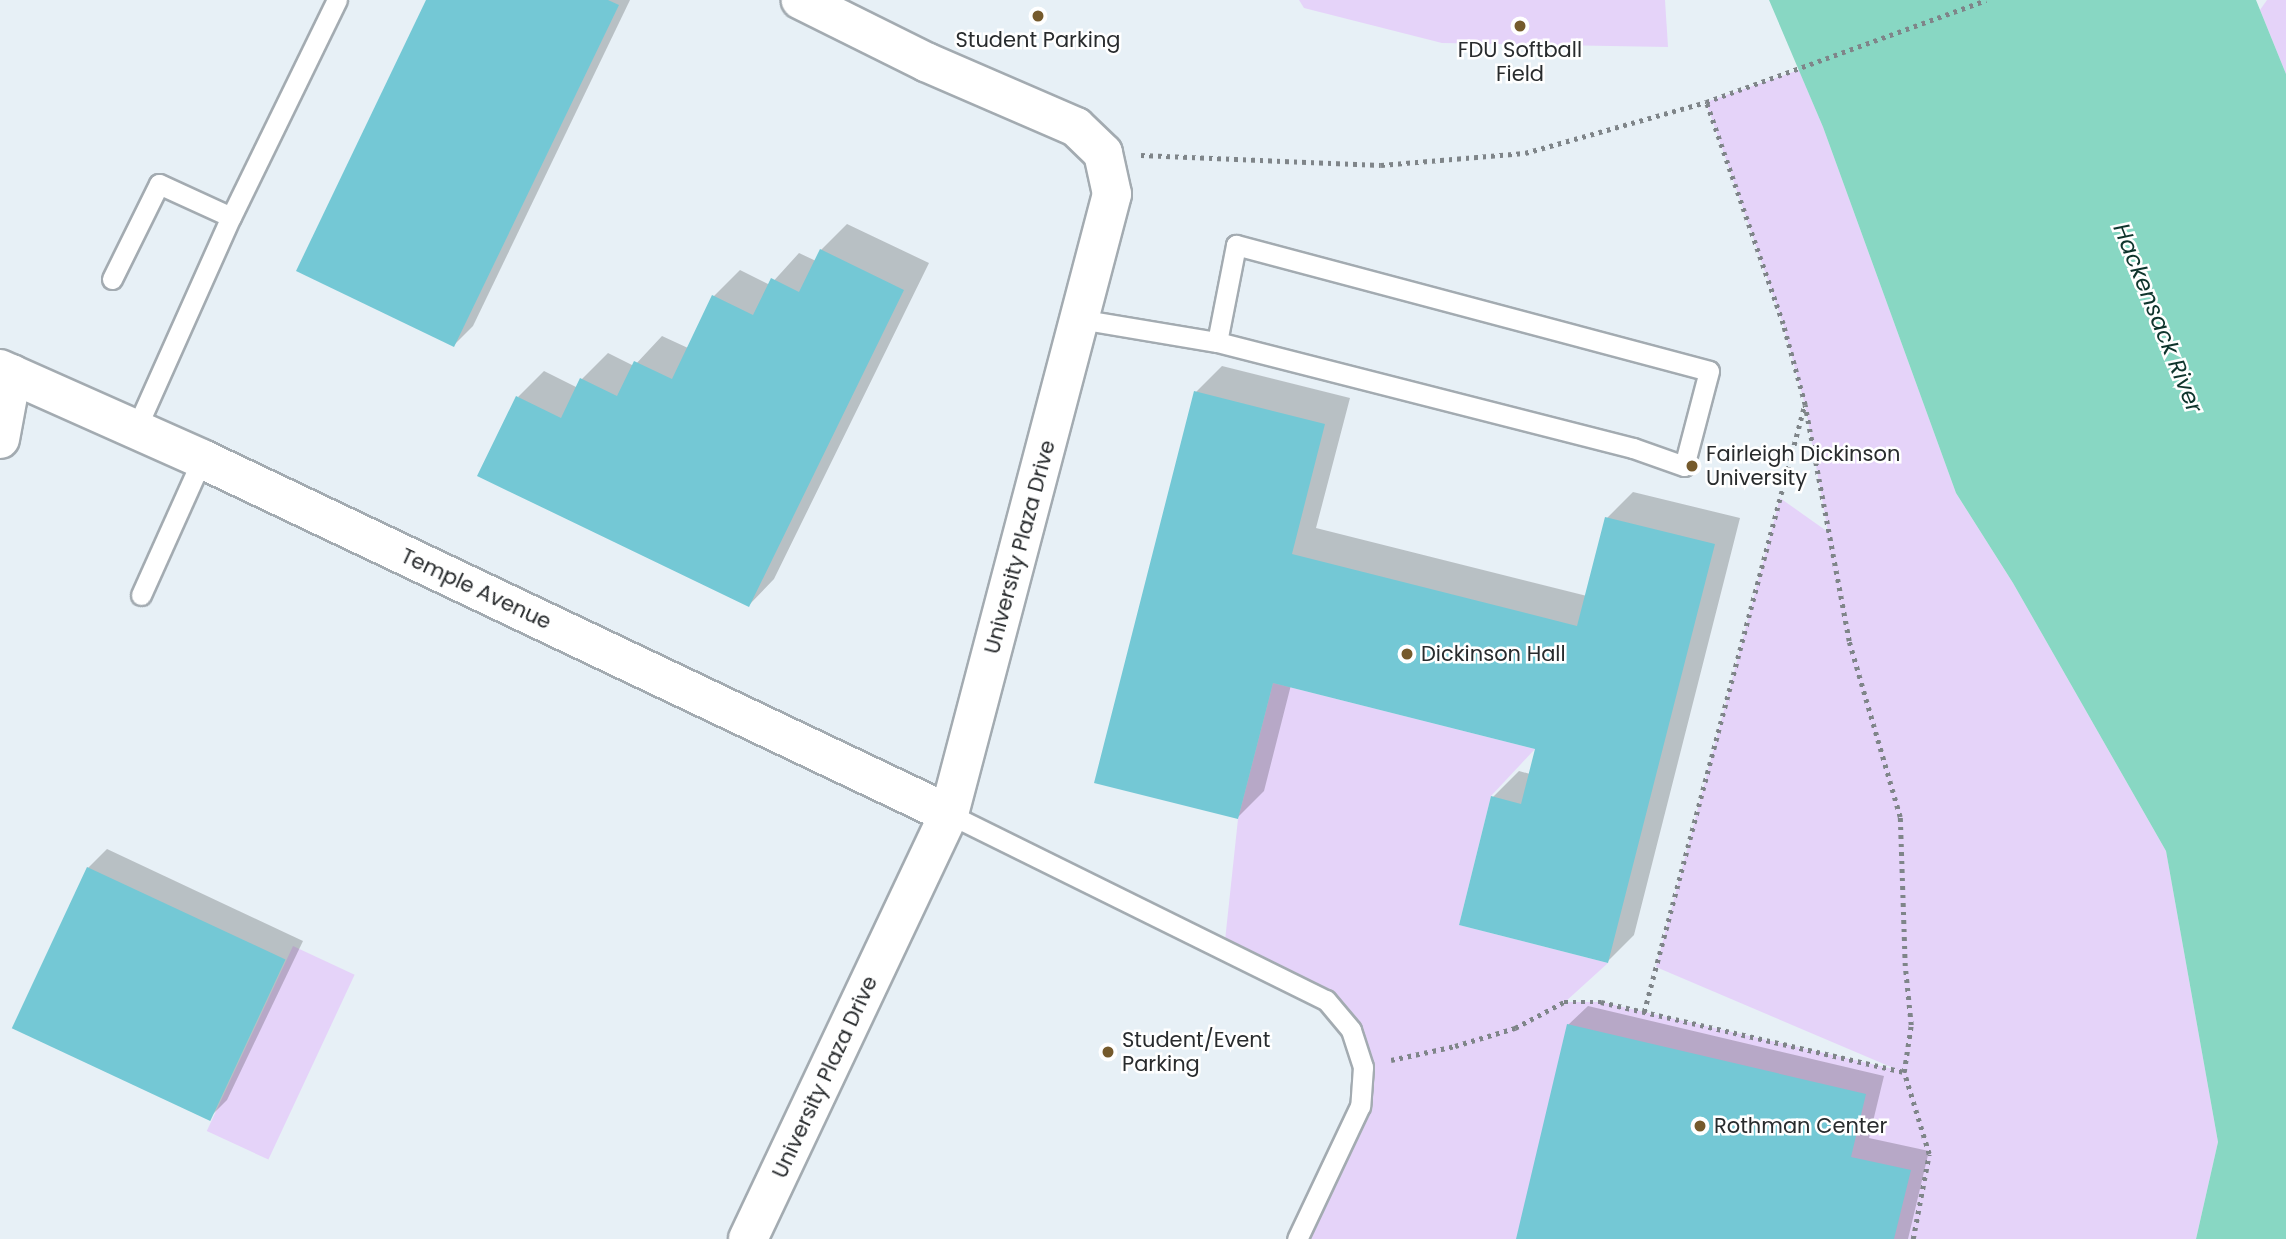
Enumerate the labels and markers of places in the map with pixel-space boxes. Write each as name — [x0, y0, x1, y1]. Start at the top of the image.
marker: Student Parking — [1030, 8, 1046, 24]
marker: FDU Softball Field — [1512, 18, 1528, 34]
place label: Student Parking — [955, 27, 1121, 53]
place label: FDU Softball Field — [1458, 37, 1582, 87]
place label: Fairleigh Dickinson University — [1706, 441, 1900, 491]
marker: Fairleigh Dickinson University — [1684, 458, 1700, 474]
place label: Dickinson Hall — [1421, 641, 1566, 667]
marker: Dickinson Hall — [1399, 646, 1415, 662]
place label: Student/Event Parking — [1122, 1027, 1270, 1077]
marker: Student/Event Parking — [1100, 1044, 1116, 1060]
place label: Rothman Center — [1714, 1113, 1887, 1139]
marker: Rothman Center — [1692, 1118, 1708, 1134]

